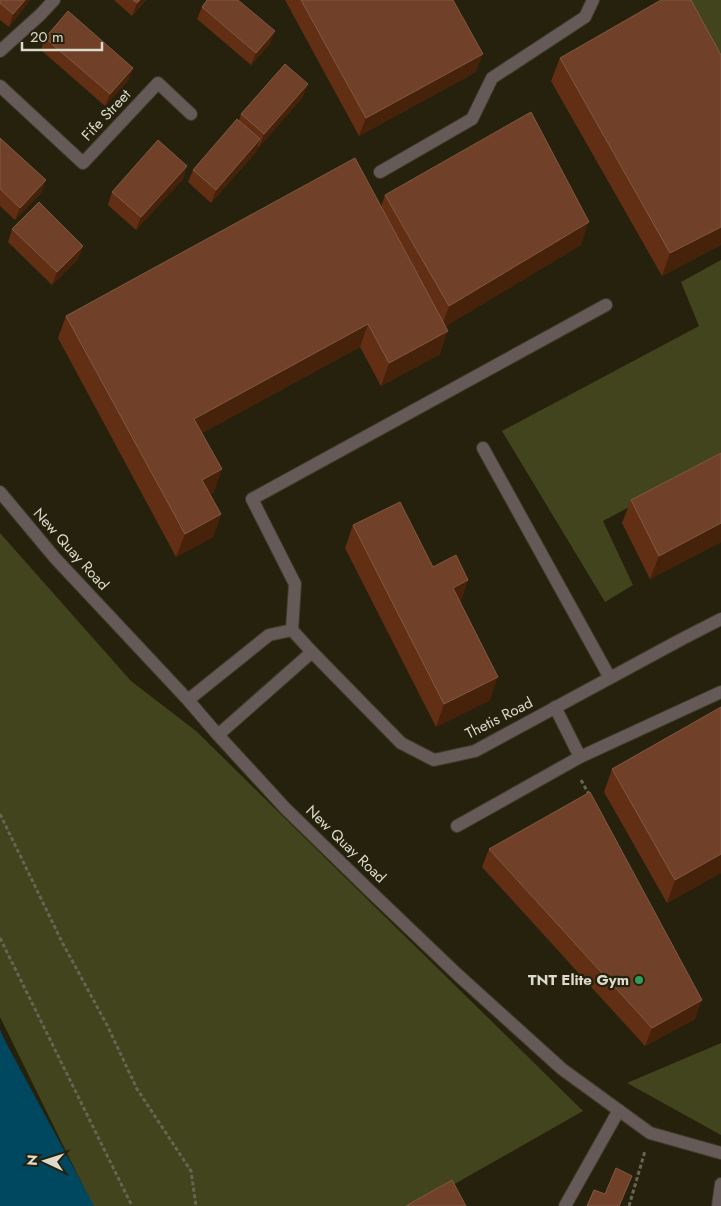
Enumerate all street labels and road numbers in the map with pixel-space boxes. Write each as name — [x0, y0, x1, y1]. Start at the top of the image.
street label: Fife Street — [76, 84, 136, 146]
street label: New Quay Road — [28, 503, 114, 595]
street label: Thetis Road — [461, 692, 537, 744]
street label: New Quay Road — [301, 800, 391, 888]

